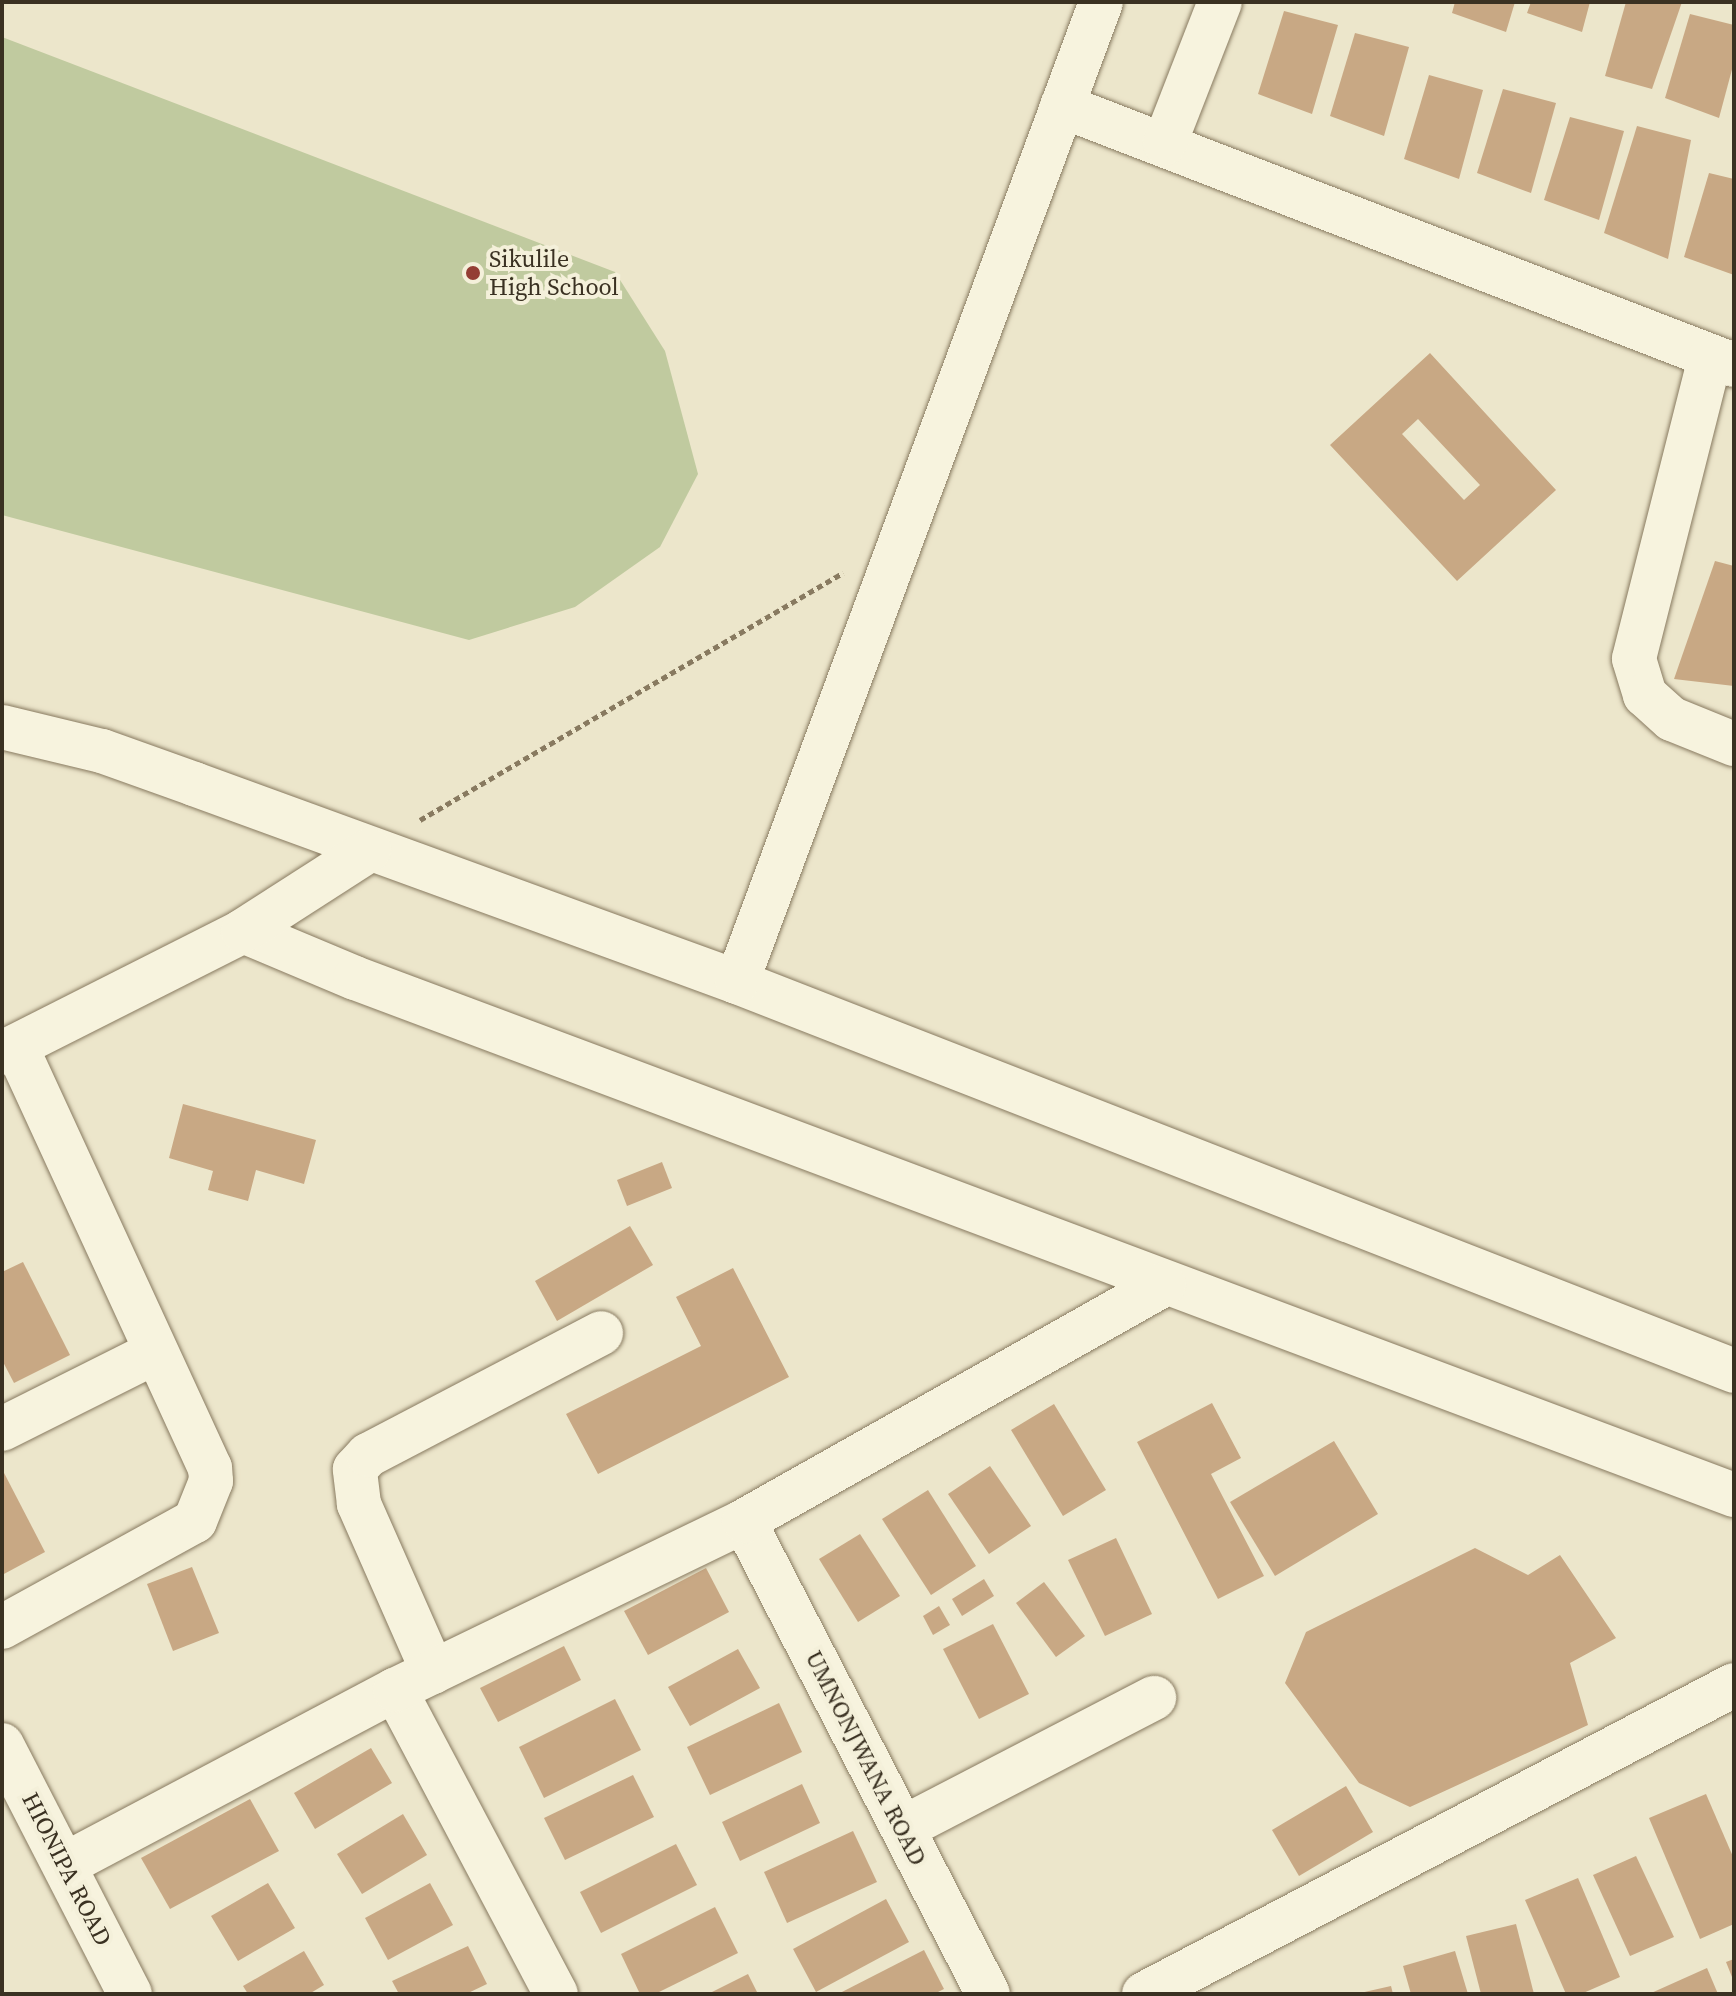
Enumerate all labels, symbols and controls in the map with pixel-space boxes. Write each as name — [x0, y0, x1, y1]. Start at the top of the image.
place label: Sikulile High School — [489, 245, 619, 301]
marker: Sikulile High School — [464, 264, 482, 282]
street label: UMNONJWANA ROAD — [799, 1646, 933, 1870]
street label: HIONIPA ROAD — [16, 1788, 118, 1950]

